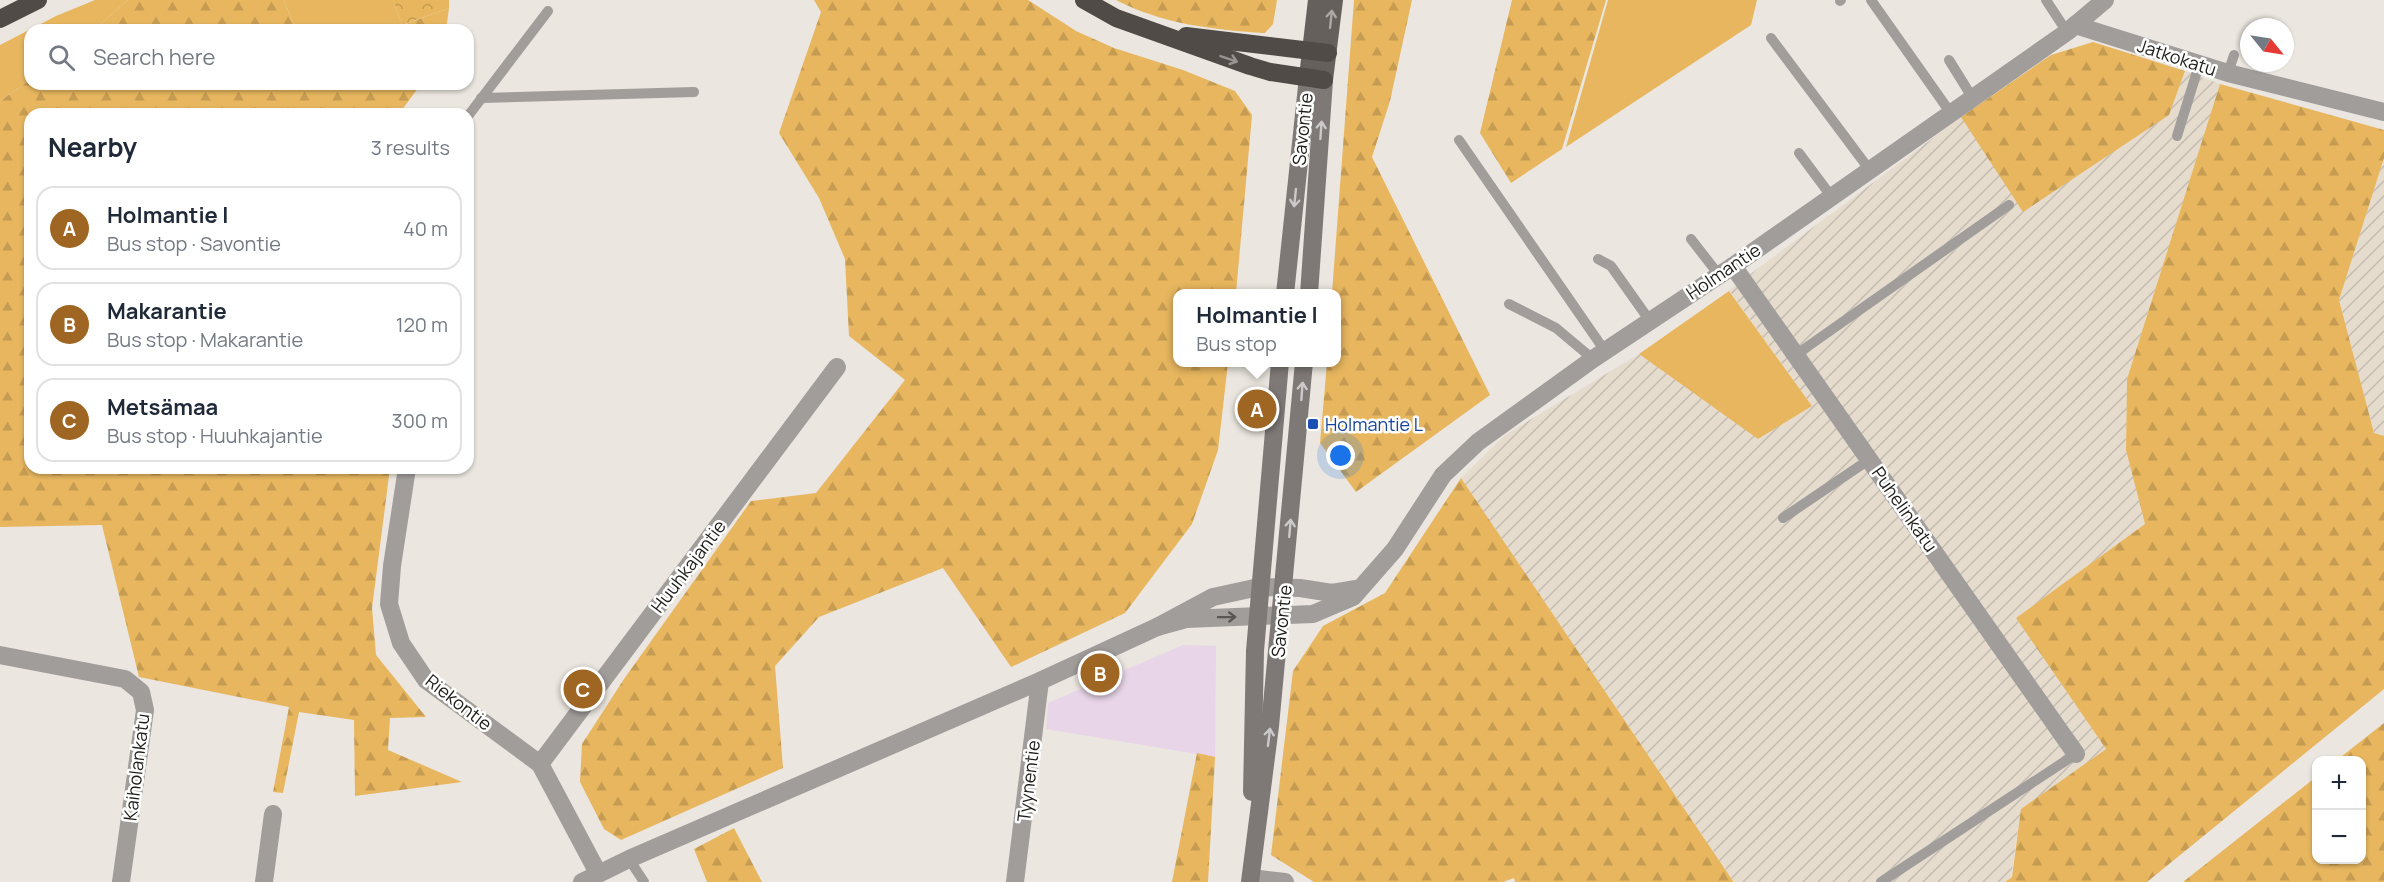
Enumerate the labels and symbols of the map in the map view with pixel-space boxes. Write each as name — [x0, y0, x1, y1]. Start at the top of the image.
one-way arrow — [1326, 9, 1337, 29]
north arrow — [2240, 18, 2294, 72]
street label: Jatkokatu — [2134, 33, 2220, 81]
one-way arrow — [1219, 54, 1238, 65]
street label: Savontie — [1286, 92, 1318, 166]
one-way arrow — [1316, 121, 1327, 141]
one-way arrow — [1289, 188, 1300, 208]
street label: Holmantie — [1681, 237, 1765, 305]
one-way arrow — [1297, 381, 1308, 401]
pin: A — [1238, 386, 1276, 432]
place label: Holmantie L — [1325, 412, 1423, 436]
marker: Holmantie L — [1306, 417, 1320, 431]
your location — [1326, 441, 1355, 470]
street label: Puhelinkatu — [1867, 462, 1943, 556]
street label: Huuhkajantie — [645, 515, 731, 617]
one-way arrow — [1285, 519, 1296, 539]
street label: Savontie — [1265, 584, 1297, 658]
one-way arrow — [1217, 611, 1237, 623]
pin: B — [1080, 650, 1120, 696]
pin: C — [564, 666, 602, 712]
street label: Riekontie — [421, 669, 497, 735]
street label: Kaiholankatu — [118, 712, 154, 822]
one-way arrow — [1264, 727, 1275, 747]
street label: Tyynentie — [1011, 739, 1045, 823]

